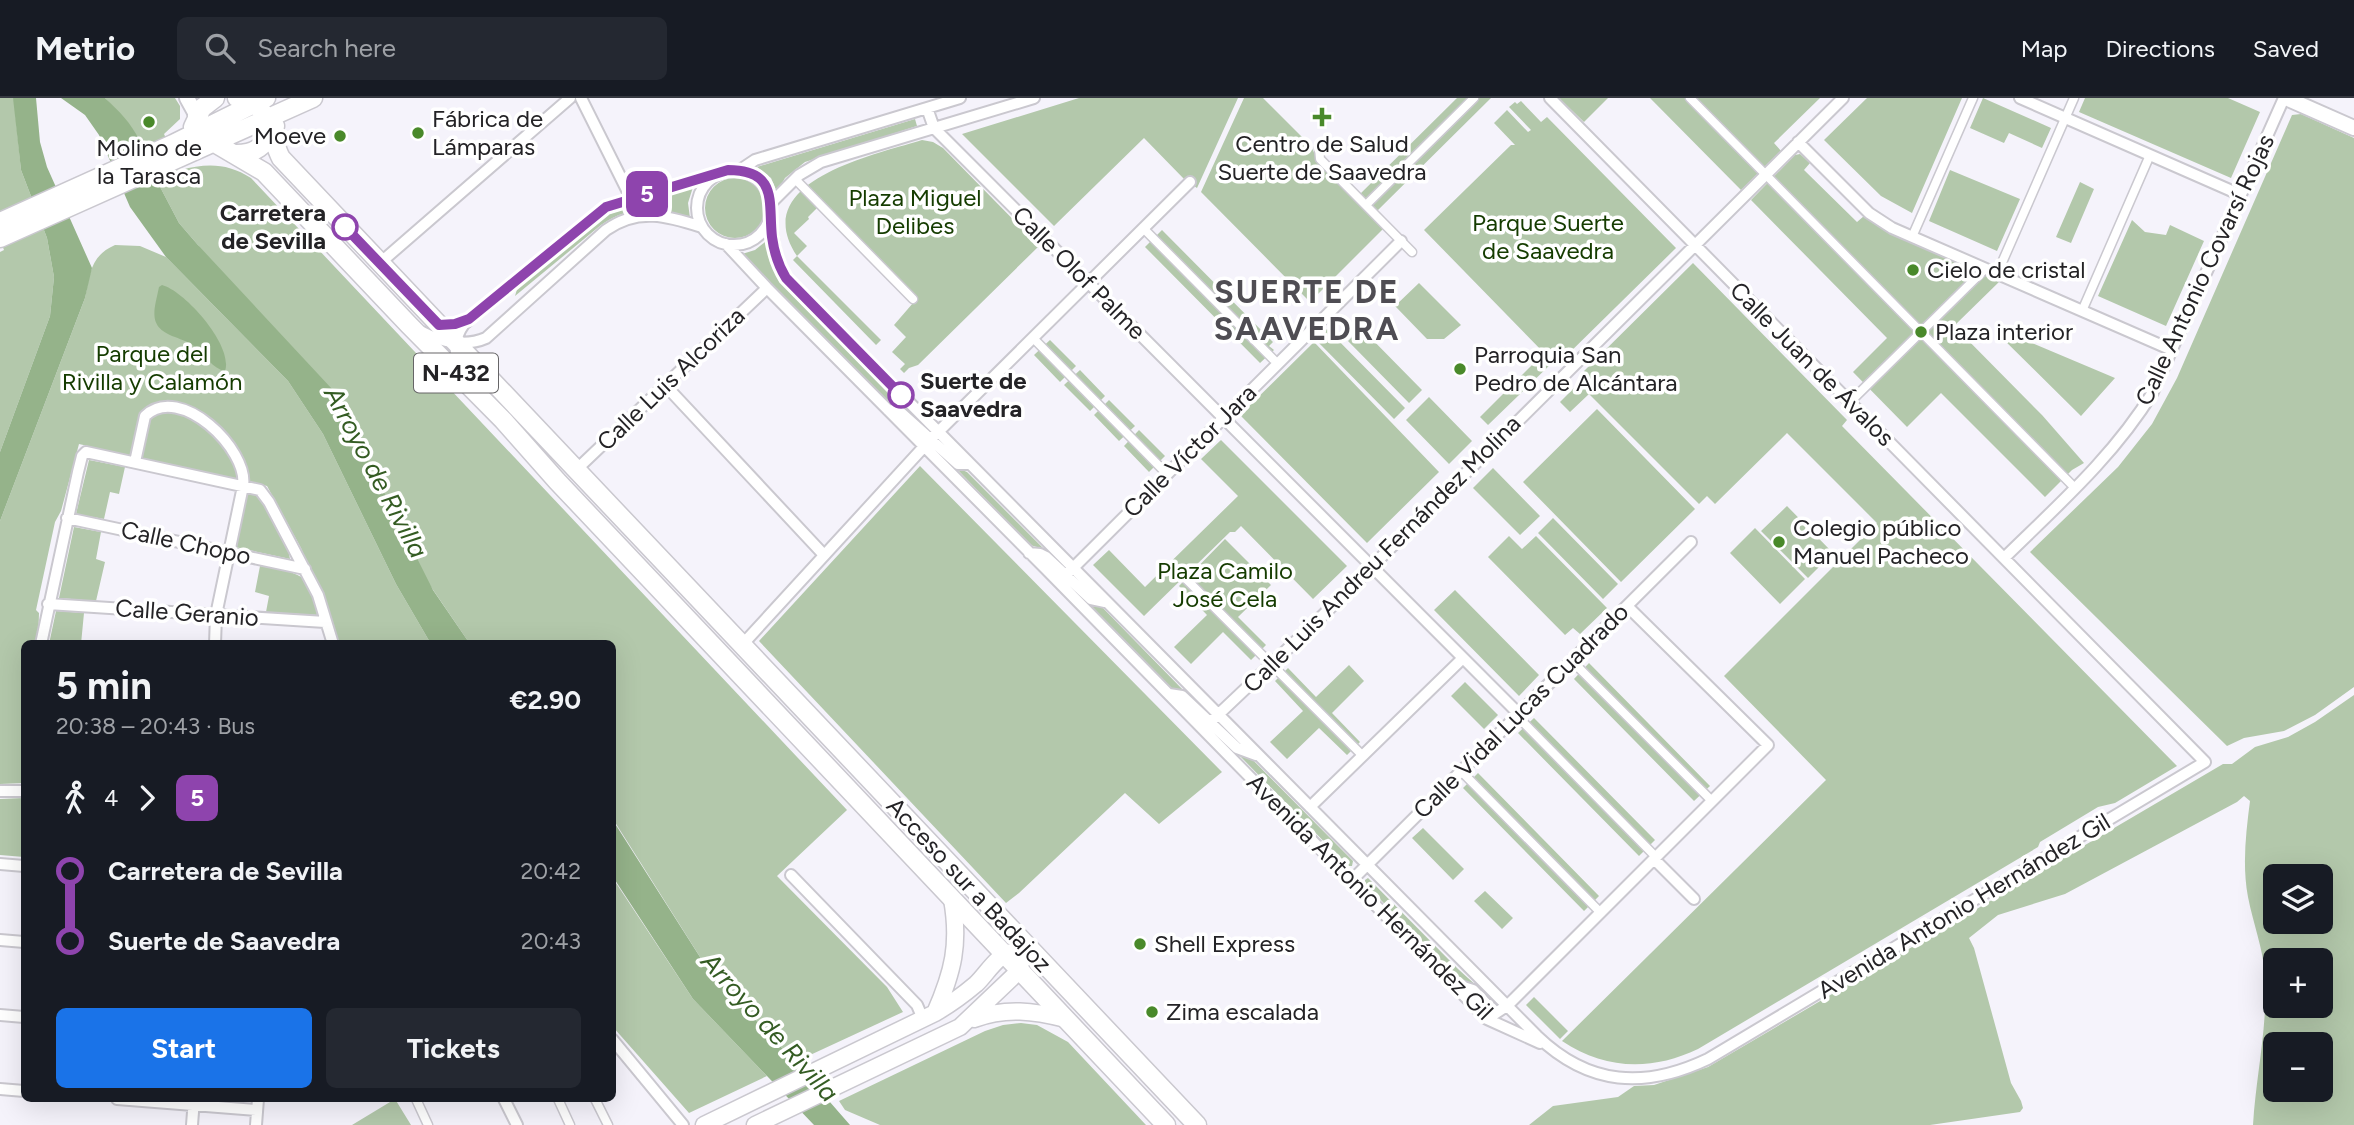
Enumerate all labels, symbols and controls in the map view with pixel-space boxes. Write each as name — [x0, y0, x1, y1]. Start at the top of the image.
search box — [177, 17, 667, 80]
text: Metrio — [35, 29, 135, 68]
icon: search — [201, 29, 239, 67]
text: Search here — [257, 32, 396, 64]
text: Map — [2021, 34, 2067, 63]
text: Directions — [2105, 34, 2215, 63]
text: Saved — [2253, 34, 2319, 63]
place label: Fábrica de Lámparas — [432, 104, 543, 161]
marker: Centro de Salud Suerte de Saavedra — [1312, 107, 1332, 127]
marker: Molino de la Tarasca — [141, 114, 157, 130]
place label: Moeve — [254, 121, 326, 150]
marker: Fábrica de Lámparas — [410, 125, 426, 141]
marker: Moeve — [332, 128, 348, 144]
place label: Centro de Salud Suerte de Saavedra — [1217, 129, 1427, 186]
street label: Calle Antonio Covarsí Rojas — [2129, 130, 2280, 410]
place label: Molino de la Tarasca — [96, 133, 202, 190]
line badge: 5 — [624, 171, 670, 217]
text: 5 — [640, 179, 654, 208]
park label: Plaza Miguel Delibes — [848, 183, 982, 240]
place label: Carretera de Sevilla — [220, 198, 326, 255]
street label: Calle Olof Palme — [1007, 200, 1152, 345]
park label: Parque Suerte de Saavedra — [1472, 208, 1624, 265]
marker: Carretera de Sevilla — [332, 214, 358, 240]
place label: Cielo de cristal — [1927, 255, 2086, 284]
marker: Cielo de cristal — [1905, 262, 1921, 278]
district label: SUERTE DE SAAVEDRA — [1214, 273, 1400, 348]
street label: Calle Juan de Ávalos — [1724, 275, 1901, 452]
street label: Calle Luis Alcoriza — [591, 301, 750, 456]
place label: Plaza interior — [1935, 317, 2073, 346]
marker: Plaza interior — [1913, 324, 1929, 340]
park label: Parque del Rivilla y Calamón — [62, 339, 242, 396]
place label: Parroquia San Pedro de Alcántara — [1474, 340, 1678, 397]
road number: N-432 — [414, 354, 498, 392]
marker: Parroquia San Pedro de Alcántara — [1452, 361, 1468, 377]
place label: Suerte de Saavedra — [920, 366, 1027, 423]
street label: Calle Víctor Jara — [1117, 378, 1262, 523]
water label: Arroyo de Rivilla — [317, 380, 435, 563]
marker: Suerte de Saavedra — [888, 382, 914, 408]
street label: Calle Luis Andreu Fernández Molina — [1237, 409, 1526, 698]
place label: Colegio público Manuel Pacheco — [1793, 513, 1969, 570]
street label: Calle Chopo — [119, 515, 254, 570]
marker: Colegio público Manuel Pacheco — [1771, 534, 1787, 550]
park label: Plaza Camilo José Cela — [1157, 556, 1293, 613]
street label: Calle Geranio — [114, 593, 260, 632]
street label: Calle Vidal Lucas Cuadrado — [1407, 597, 1634, 824]
text: 5 min — [56, 663, 152, 709]
text: €2.90 — [509, 684, 581, 716]
text: 20:38 – 20:43 · Bus — [56, 712, 255, 740]
street label: Avenida Antonio Hernández Gil — [1241, 768, 1499, 1026]
icon: walk — [56, 779, 94, 817]
icon: forward — [128, 779, 166, 817]
text: 5 — [190, 783, 204, 812]
text: 4 — [104, 784, 118, 812]
street label: Acceso sur a Badajoz — [881, 791, 1058, 978]
street label: Avenida Antonio Hernández Gil — [1812, 807, 2115, 1005]
text: Carretera de Sevilla — [108, 855, 343, 887]
text: 20:42 — [520, 857, 581, 885]
map controls — [2263, 864, 2333, 1102]
button: layers — [2263, 864, 2333, 934]
text: Suerte de Saavedra — [108, 925, 340, 957]
text: 20:43 — [521, 927, 581, 955]
place label: Shell Express — [1154, 929, 1295, 958]
marker: Shell Express — [1132, 936, 1148, 952]
water label: Arroyo de Rivilla — [694, 945, 845, 1108]
button: + — [2263, 948, 2333, 1018]
place label: Zima escalada — [1166, 997, 1319, 1026]
marker: Zima escalada — [1144, 1004, 1160, 1020]
button: Start — [56, 1008, 312, 1088]
button: Tickets — [326, 1008, 581, 1088]
button: − — [2263, 1032, 2333, 1102]

